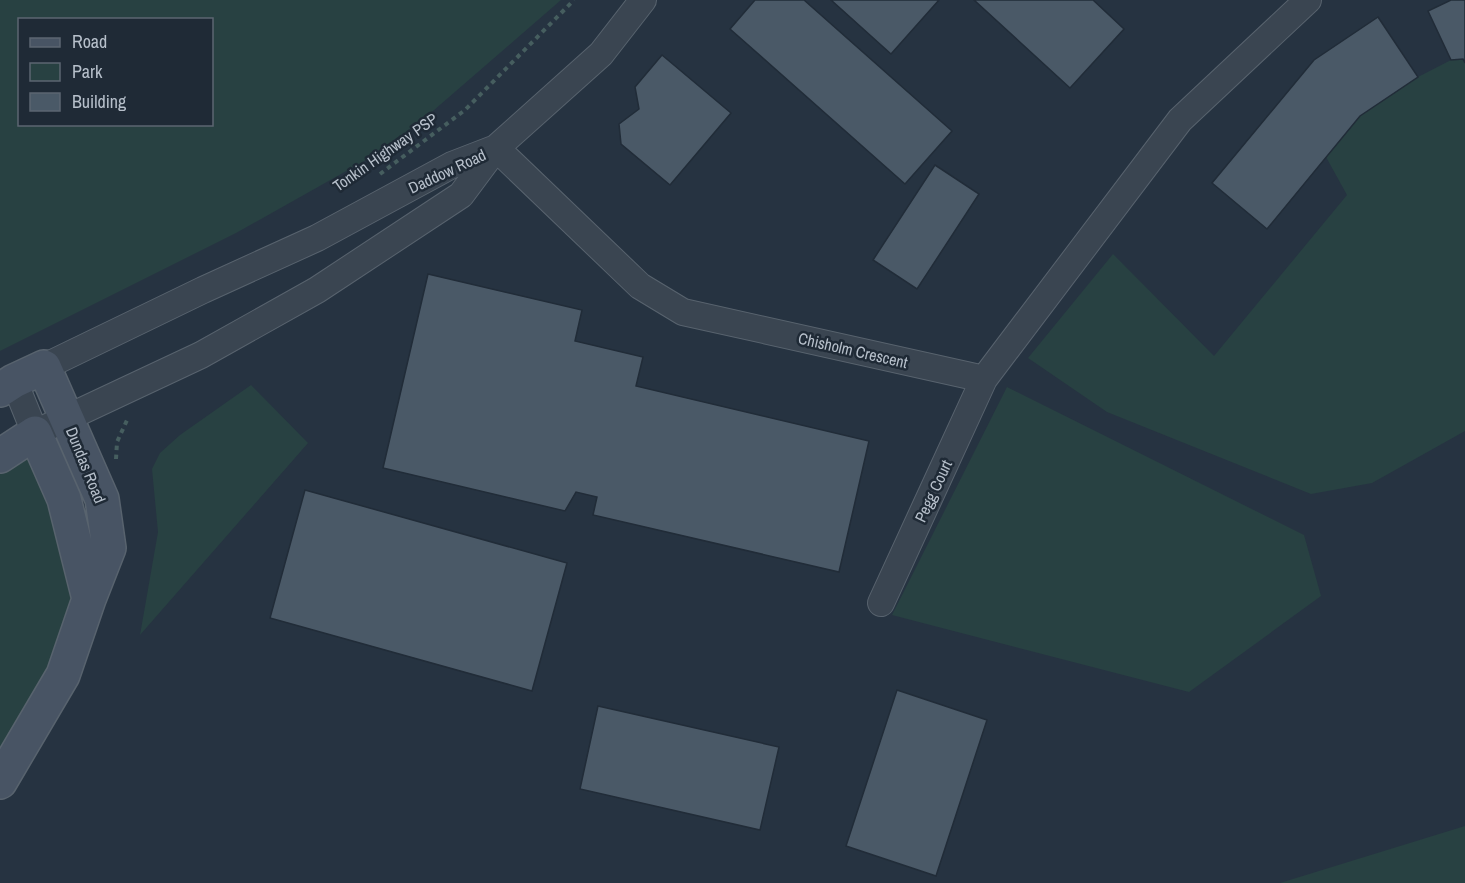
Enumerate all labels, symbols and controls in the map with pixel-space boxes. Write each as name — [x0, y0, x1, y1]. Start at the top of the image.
legend — [18, 18, 213, 126]
text: Road — [72, 29, 107, 54]
text: Park — [72, 59, 103, 84]
text: Building — [72, 89, 127, 114]
street label: Tonkin Highway PSP — [328, 108, 442, 196]
street label: Daddow Road — [405, 143, 489, 199]
street label: Chisholm Crescent — [796, 327, 910, 373]
street label: Dundas Road — [61, 424, 111, 506]
street label: Pegg Court — [909, 456, 957, 526]

